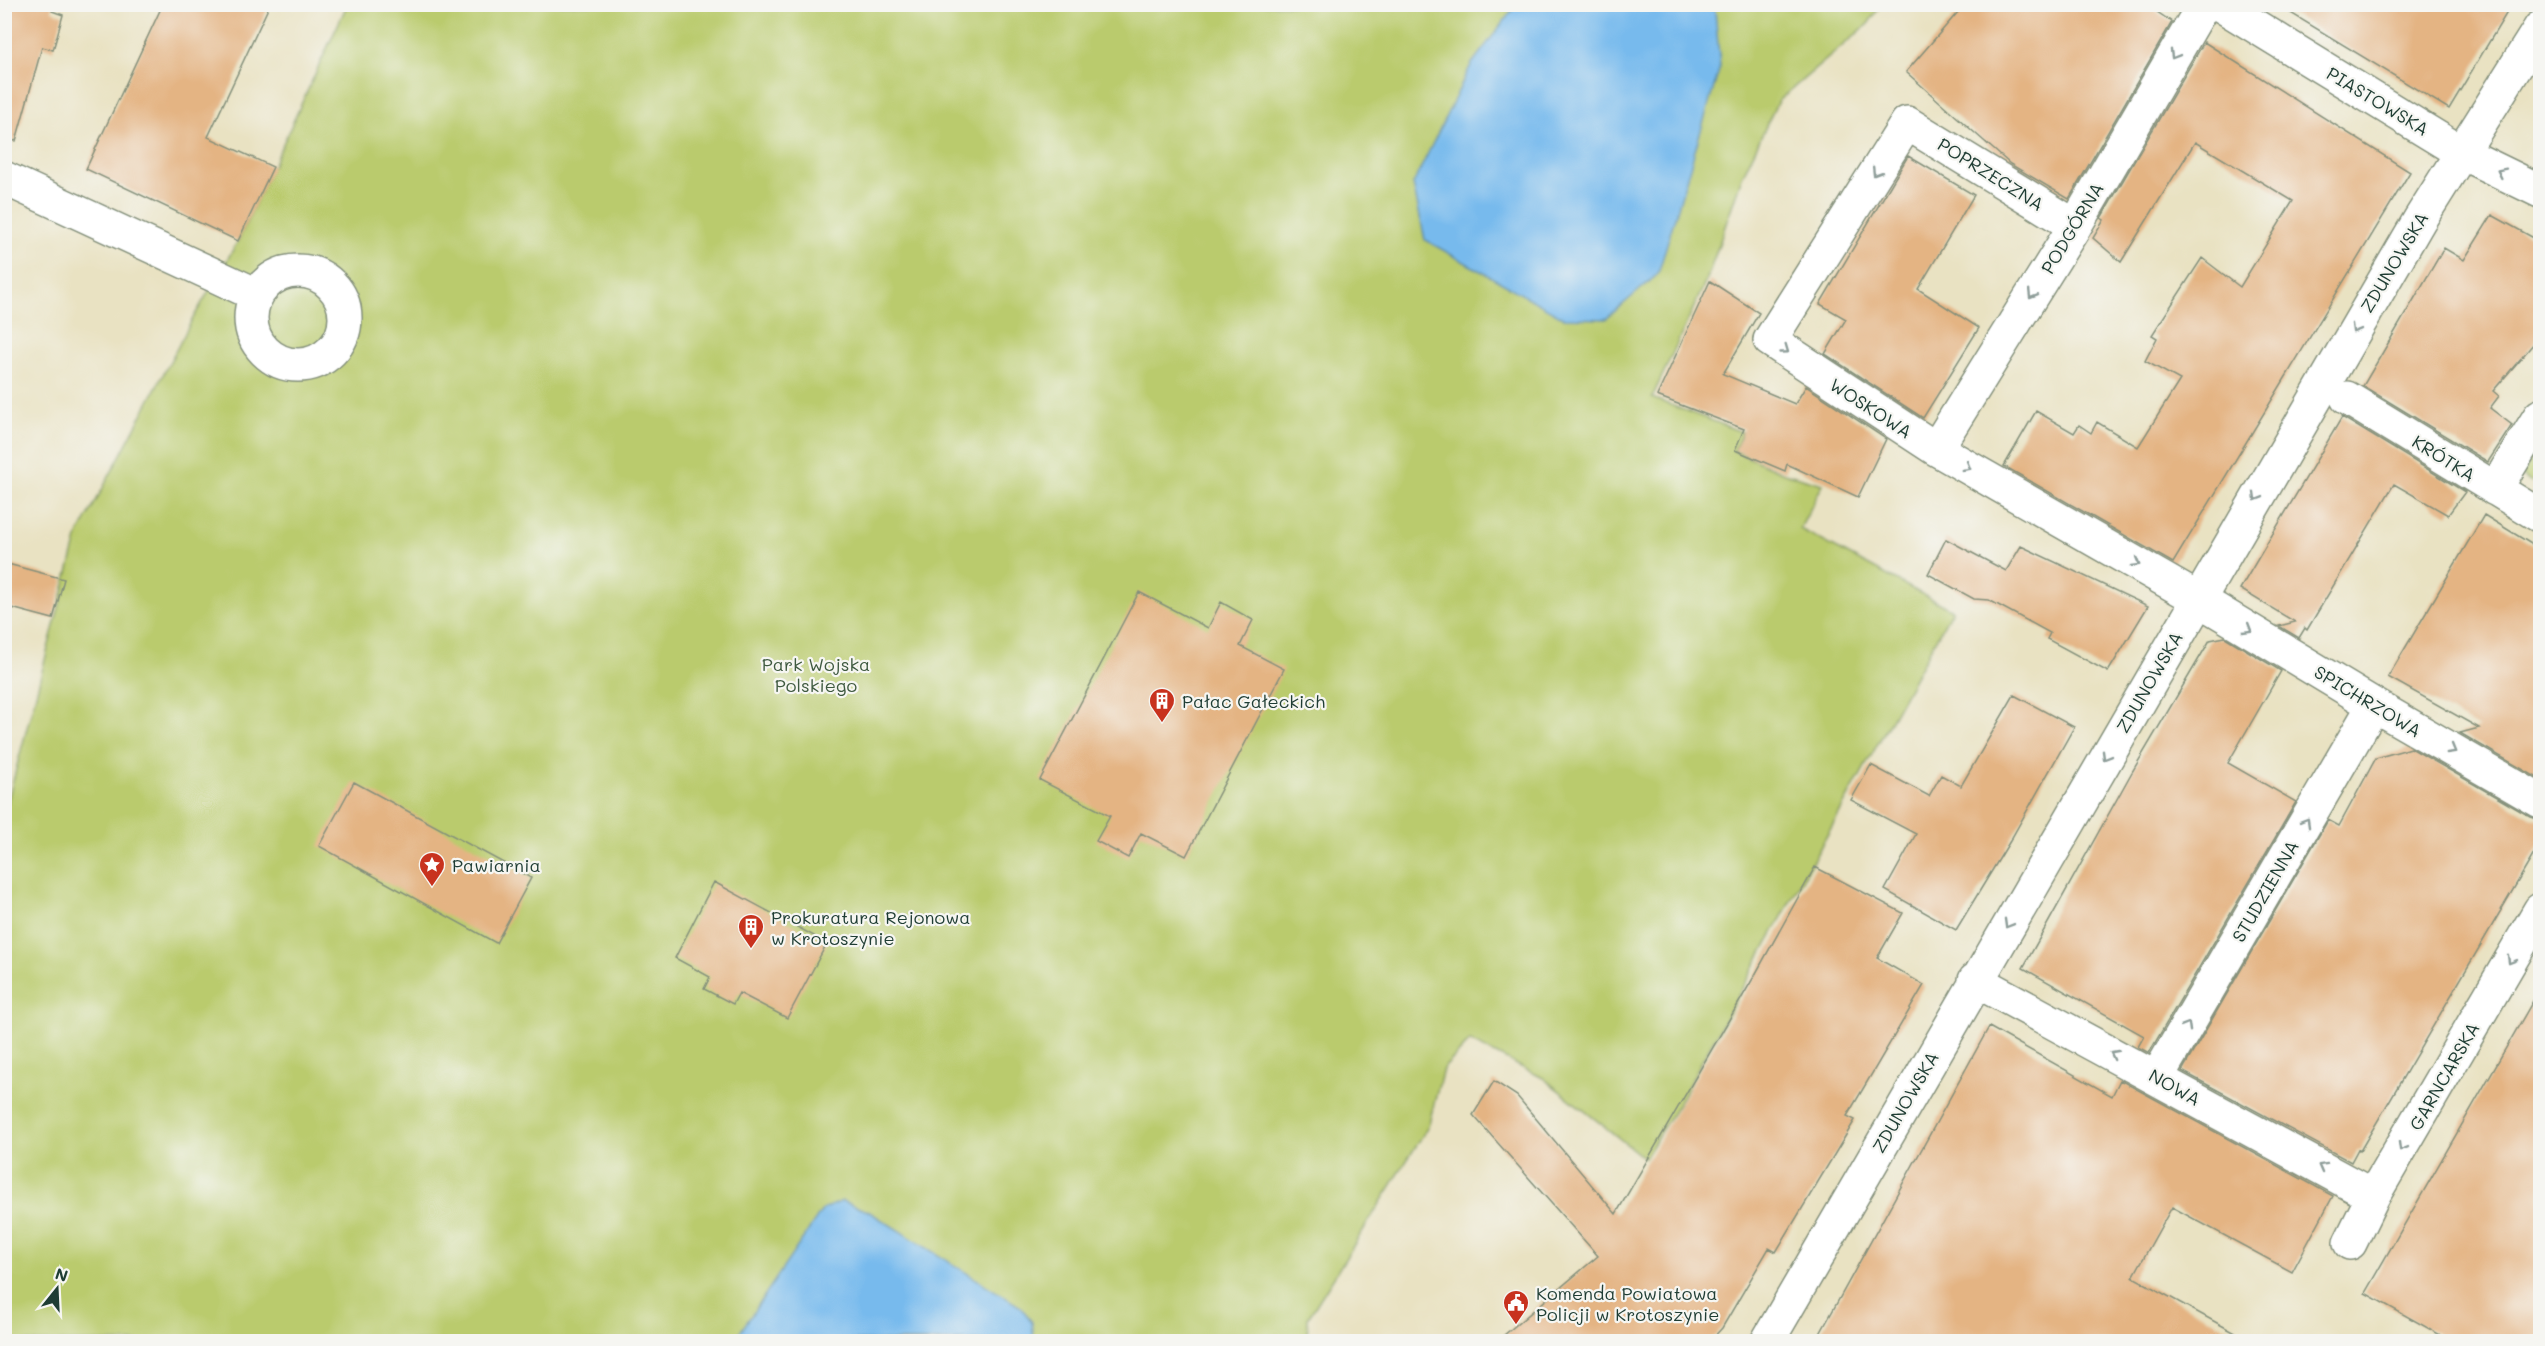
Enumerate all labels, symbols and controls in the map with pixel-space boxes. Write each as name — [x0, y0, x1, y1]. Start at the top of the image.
one-way arrow — [2170, 49, 2181, 59]
street label: PIASTOWSKA — [2322, 61, 2434, 141]
street label: POPRZECZNA — [1933, 132, 2049, 216]
one-way arrow — [1872, 166, 1883, 177]
one-way arrow — [2497, 168, 2508, 179]
street label: PODGÓRNA — [2035, 178, 2109, 278]
street label: ZDUNOWSKA — [2355, 207, 2433, 317]
one-way arrow — [2027, 289, 2039, 299]
one-way arrow — [2351, 323, 2363, 333]
one-way arrow — [1778, 343, 1789, 354]
street label: WOSKOWA — [1825, 372, 1917, 444]
street label: KRÓTKA — [2408, 429, 2480, 487]
one-way arrow — [1960, 460, 1971, 471]
one-way arrow — [2253, 491, 2264, 501]
one-way arrow — [2130, 556, 2140, 568]
one-way arrow — [2242, 622, 2252, 633]
street label: ZDUNOWSKA — [2110, 627, 2188, 737]
park label: Park Wojska Polskiego — [762, 652, 870, 697]
street label: SPICHRZOWA — [2310, 660, 2426, 742]
building icon: Pałac Gałeckich — [1147, 686, 1177, 724]
place label: Pałac Gałeckich — [1182, 689, 1325, 713]
one-way arrow — [2446, 742, 2456, 754]
one-way arrow — [2102, 750, 2113, 760]
one-way arrow — [2298, 817, 2310, 828]
street label: STUDZIENNA — [2226, 836, 2304, 946]
place icon: Pawiarnia — [417, 850, 447, 888]
place label: Pawiarnia — [452, 853, 541, 877]
place label: Prokuratura Rejonowa w Krotoszynie — [771, 905, 970, 950]
building icon: Prokuratura Rejonowa w Krotoszynie — [736, 912, 766, 950]
one-way arrow — [2003, 918, 2015, 929]
one-way arrow — [2507, 954, 2518, 964]
street label: GARNCARSKA — [2403, 1018, 2485, 1134]
one-way arrow — [2179, 1022, 2191, 1032]
street label: ZDUNOWSKA — [1866, 1047, 1944, 1157]
one-way arrow — [2110, 1050, 2120, 1061]
street label: NOWA — [2145, 1063, 2205, 1111]
one-way arrow — [2398, 1141, 2409, 1151]
one-way arrow — [2318, 1163, 2328, 1174]
north arrow — [27, 1259, 87, 1319]
text: N — [53, 1262, 71, 1286]
place label: Komenda Powiatowa Policji w Krotoszynie — [1536, 1281, 1719, 1326]
public building icon: Komenda Powiatowa Policji w Krotoszynie — [1501, 1288, 1531, 1326]

